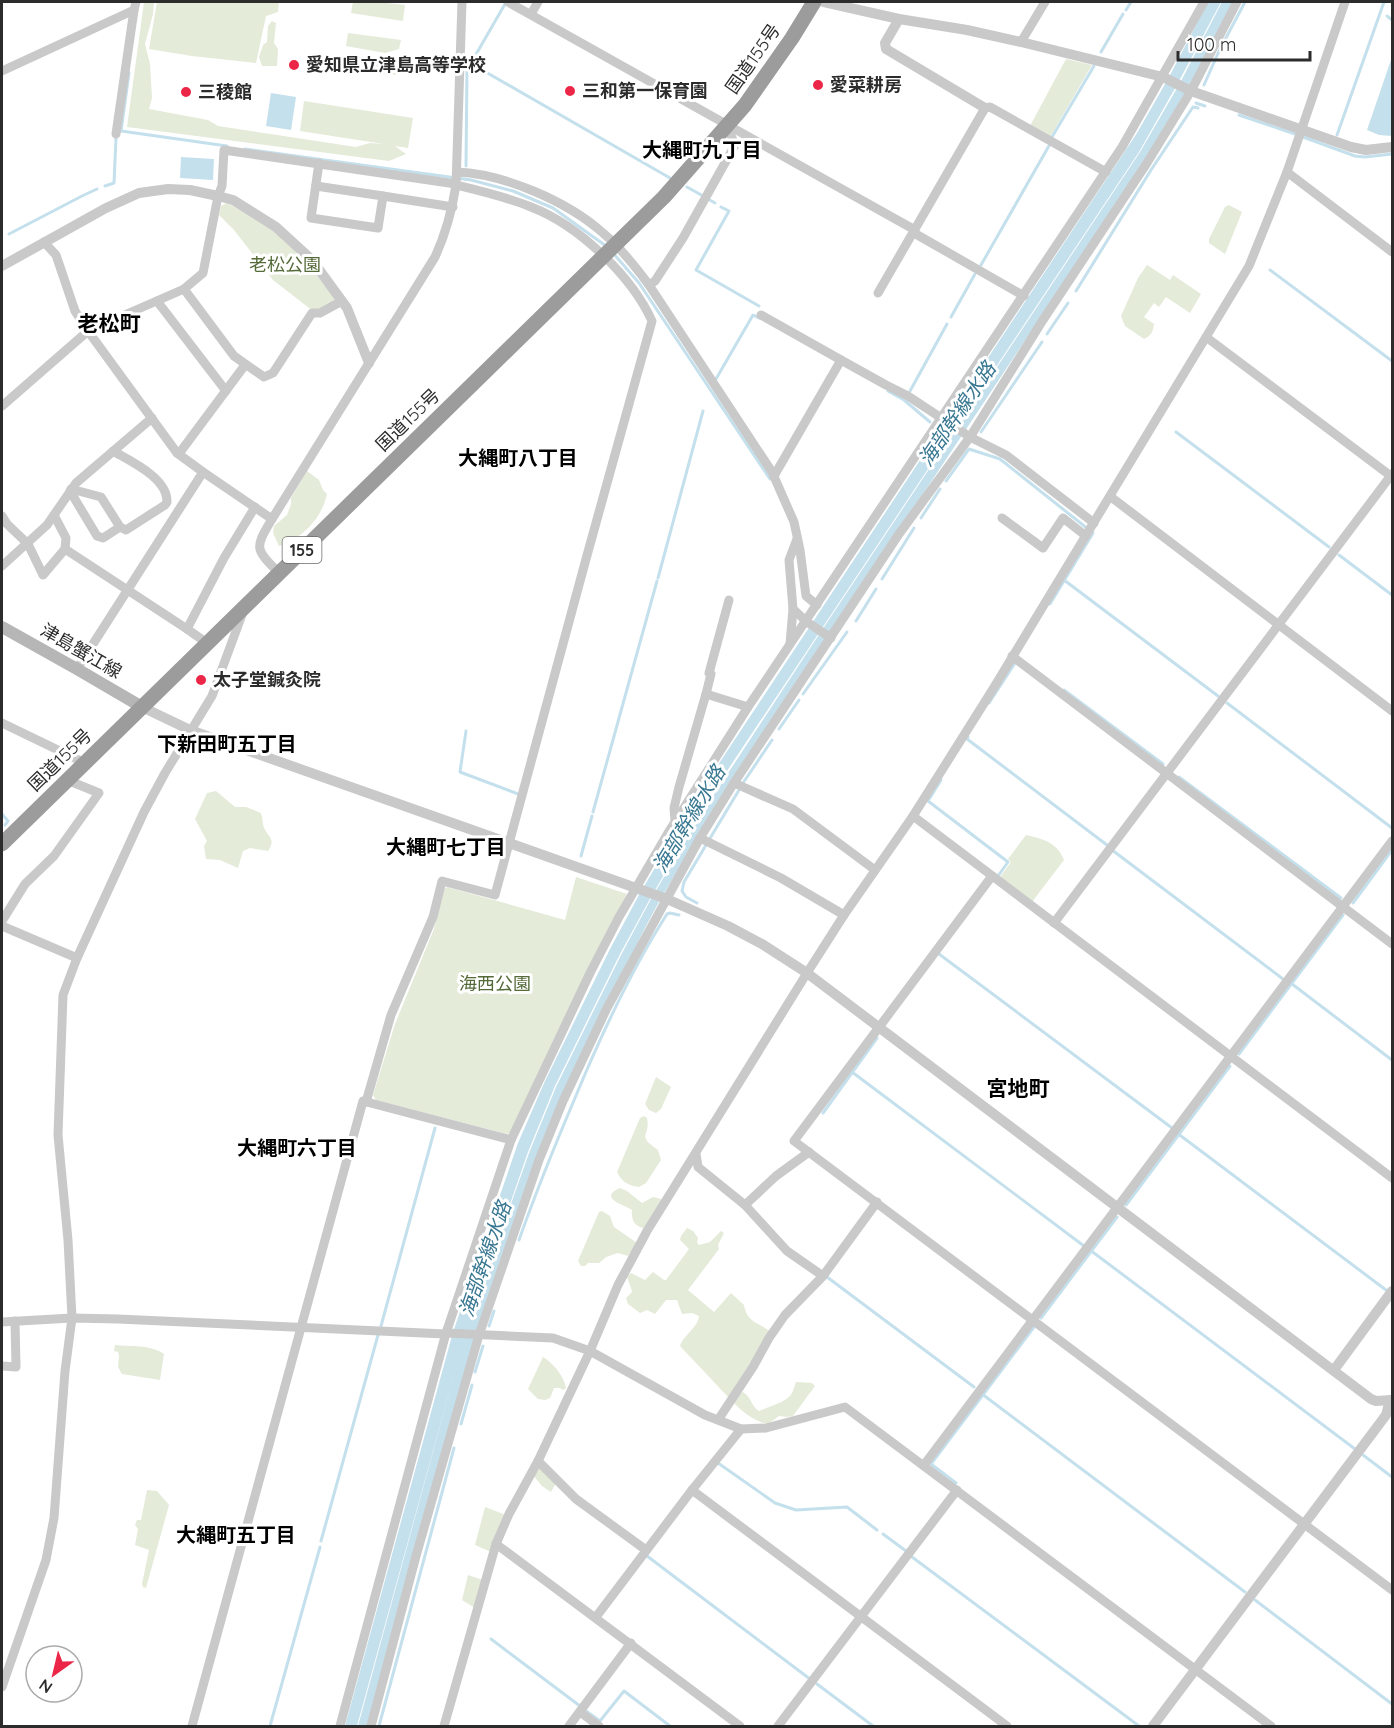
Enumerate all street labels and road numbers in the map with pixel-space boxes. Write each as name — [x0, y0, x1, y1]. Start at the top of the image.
street label: 国道155号 — [720, 19, 785, 98]
street label: 国道155号 — [371, 383, 445, 456]
road number: 155 — [282, 537, 322, 563]
street label: 津島蟹江線 — [37, 618, 126, 683]
street label: 国道155号 — [23, 723, 97, 796]

